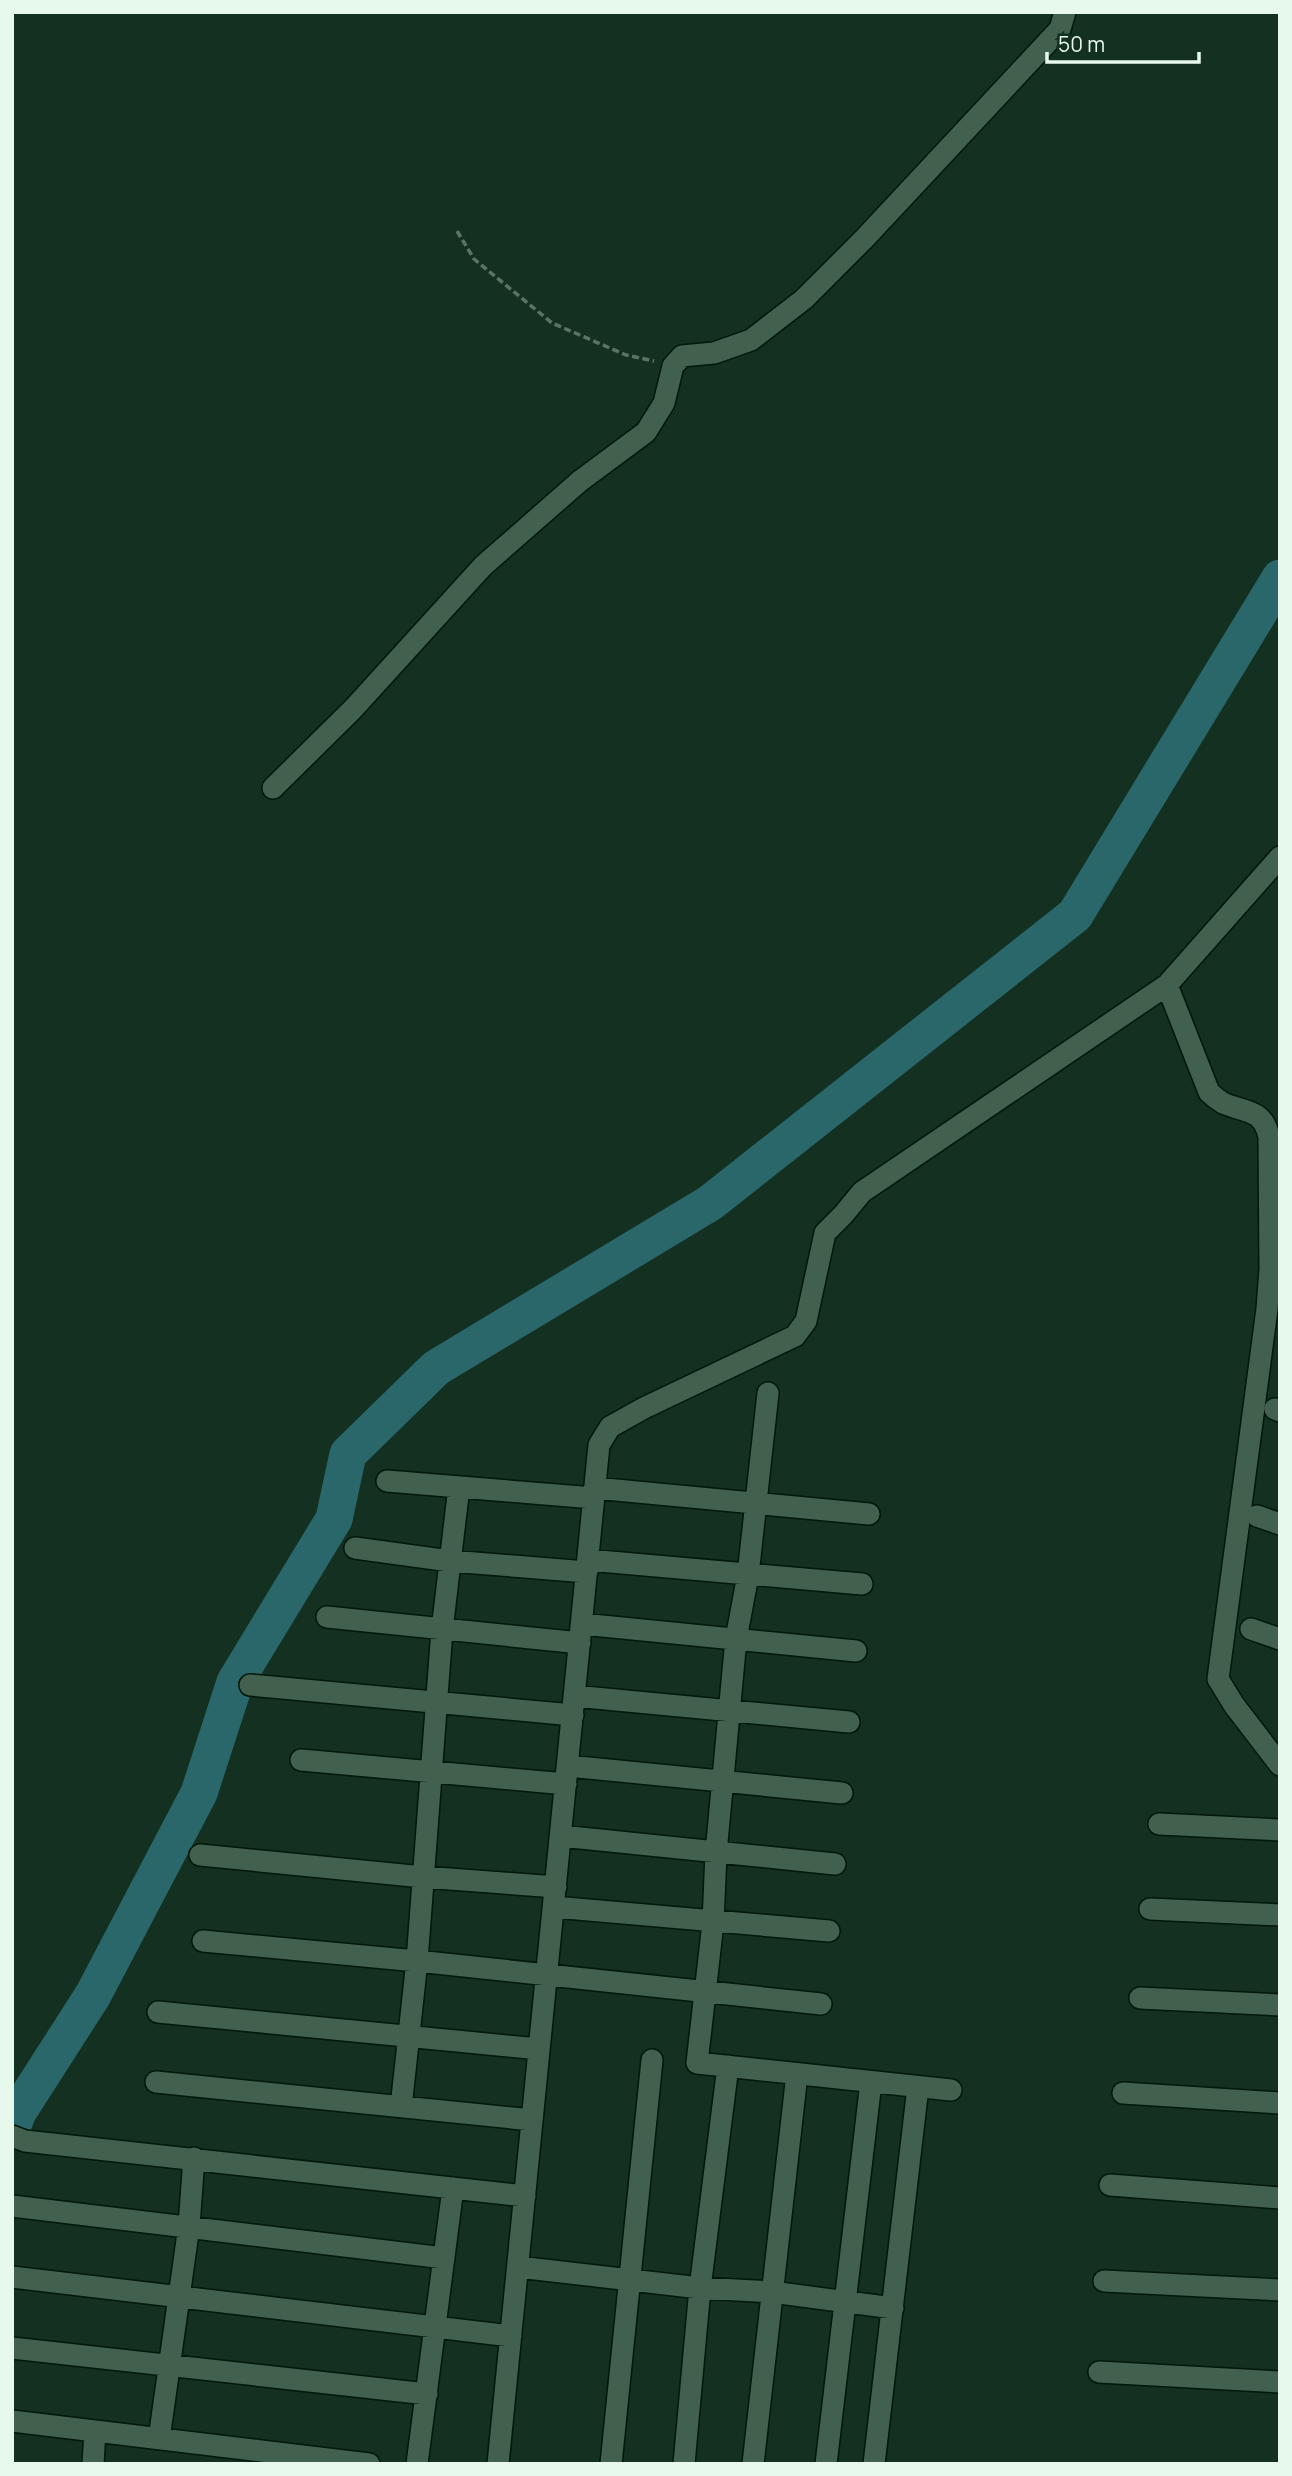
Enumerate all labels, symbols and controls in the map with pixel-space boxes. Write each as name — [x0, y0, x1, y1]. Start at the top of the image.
scale bar — [1047, 21, 1199, 65]
text: 50 m — [1058, 30, 1105, 58]

